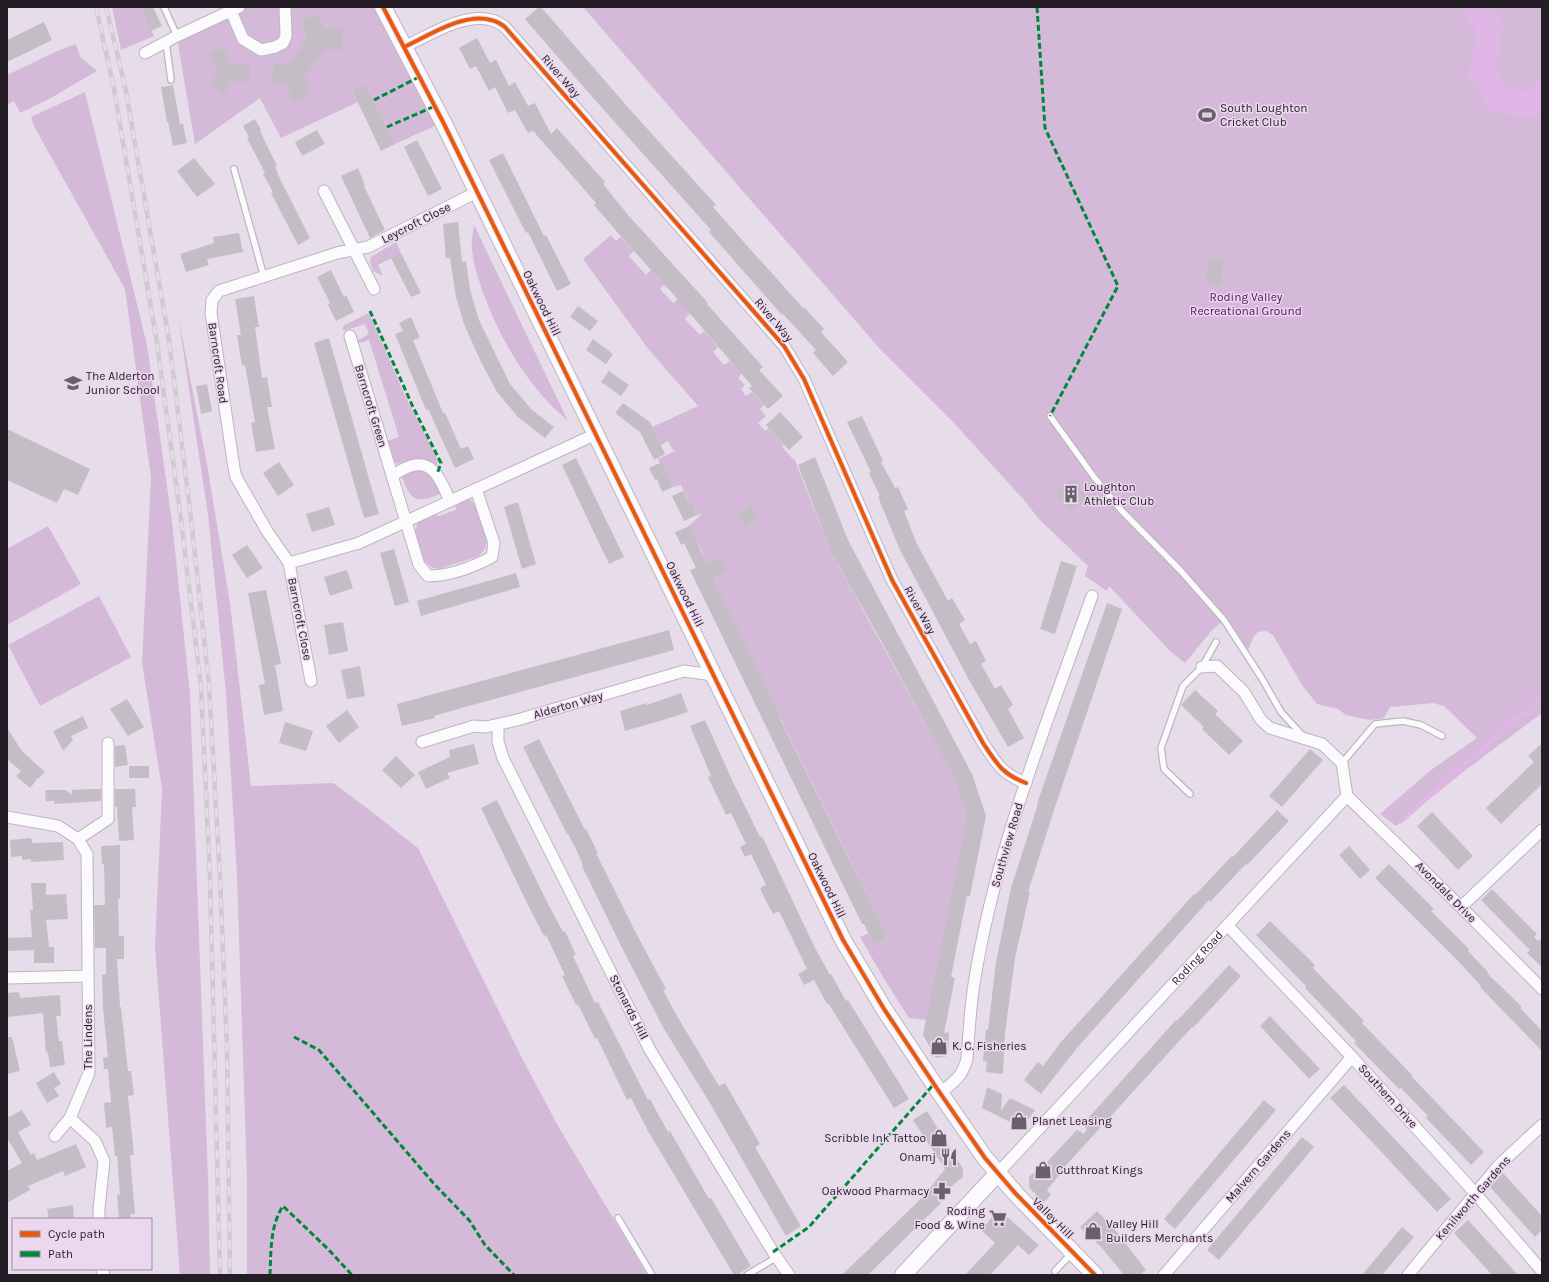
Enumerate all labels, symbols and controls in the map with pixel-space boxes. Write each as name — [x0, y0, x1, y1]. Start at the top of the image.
street label: River Way — [538, 51, 584, 101]
place label: South Loughton Cricket Club — [1220, 101, 1307, 129]
sports icon: South Loughton Cricket Club — [1197, 105, 1217, 125]
street label: Leycroft Close — [379, 200, 453, 246]
street label: Oakwood Hill — [520, 268, 564, 338]
park label: Roding Valley Recreational Ground — [1190, 290, 1302, 318]
street label: River Way — [752, 295, 797, 345]
street label: Barncroft Road — [205, 322, 231, 404]
street label: Barncroft Green — [352, 363, 390, 449]
place label: The Alderton Junior School — [86, 369, 160, 397]
school or university icon: The Alderton Junior School — [63, 373, 83, 393]
place label: Loughton Athletic Club — [1084, 480, 1154, 508]
building icon: Loughton Athletic Club — [1061, 484, 1081, 504]
street label: Oakwood Hill — [663, 559, 707, 629]
street label: Barncroft Close — [285, 576, 315, 662]
street label: River Way — [901, 583, 939, 637]
street label: Alderton Way — [532, 688, 605, 722]
street label: Southview Road — [988, 801, 1026, 889]
street label: Oakwood Hill — [805, 850, 849, 920]
street label: Avondale Drive — [1413, 859, 1479, 925]
street label: Roding Road — [1168, 928, 1226, 988]
street label: Stonards Hill — [607, 972, 651, 1042]
street label: The Lindens — [81, 1004, 95, 1070]
shop icon: K. C. Fisheries — [929, 1036, 949, 1056]
place label: K. C. Fisheries — [952, 1039, 1027, 1053]
street label: Southern Drive — [1356, 1061, 1420, 1131]
shop icon: Planet Leasing — [1009, 1111, 1029, 1131]
place label: Planet Leasing — [1032, 1114, 1112, 1128]
street label: Malvern Gardens — [1222, 1127, 1294, 1205]
shop icon: Scribble Ink Tattoo — [929, 1128, 949, 1148]
place label: Scribble Ink Tattoo — [824, 1131, 926, 1145]
restaurant icon: Onamj — [939, 1147, 959, 1167]
place label: Onamj — [899, 1150, 936, 1164]
street label: Kenilworth Gardens — [1433, 1153, 1513, 1243]
shop icon: Cutthroat Kings — [1033, 1160, 1053, 1180]
place label: Cutthroat Kings — [1056, 1163, 1143, 1177]
pharmacy icon: Oakwood Pharmacy — [932, 1181, 952, 1201]
place label: Oakwood Pharmacy — [822, 1184, 929, 1198]
street label: Valley Hill — [1029, 1194, 1077, 1242]
place label: Roding Food & Wine — [914, 1204, 985, 1232]
supermarket icon: Roding Food & Wine — [988, 1208, 1008, 1228]
place label: Valley Hill Builders Merchants — [1106, 1217, 1213, 1245]
legend — [12, 1218, 152, 1270]
shop icon: Valley Hill Builders Merchants — [1083, 1221, 1103, 1241]
text: Cycle path — [48, 1227, 105, 1241]
text: Path — [48, 1247, 73, 1261]

